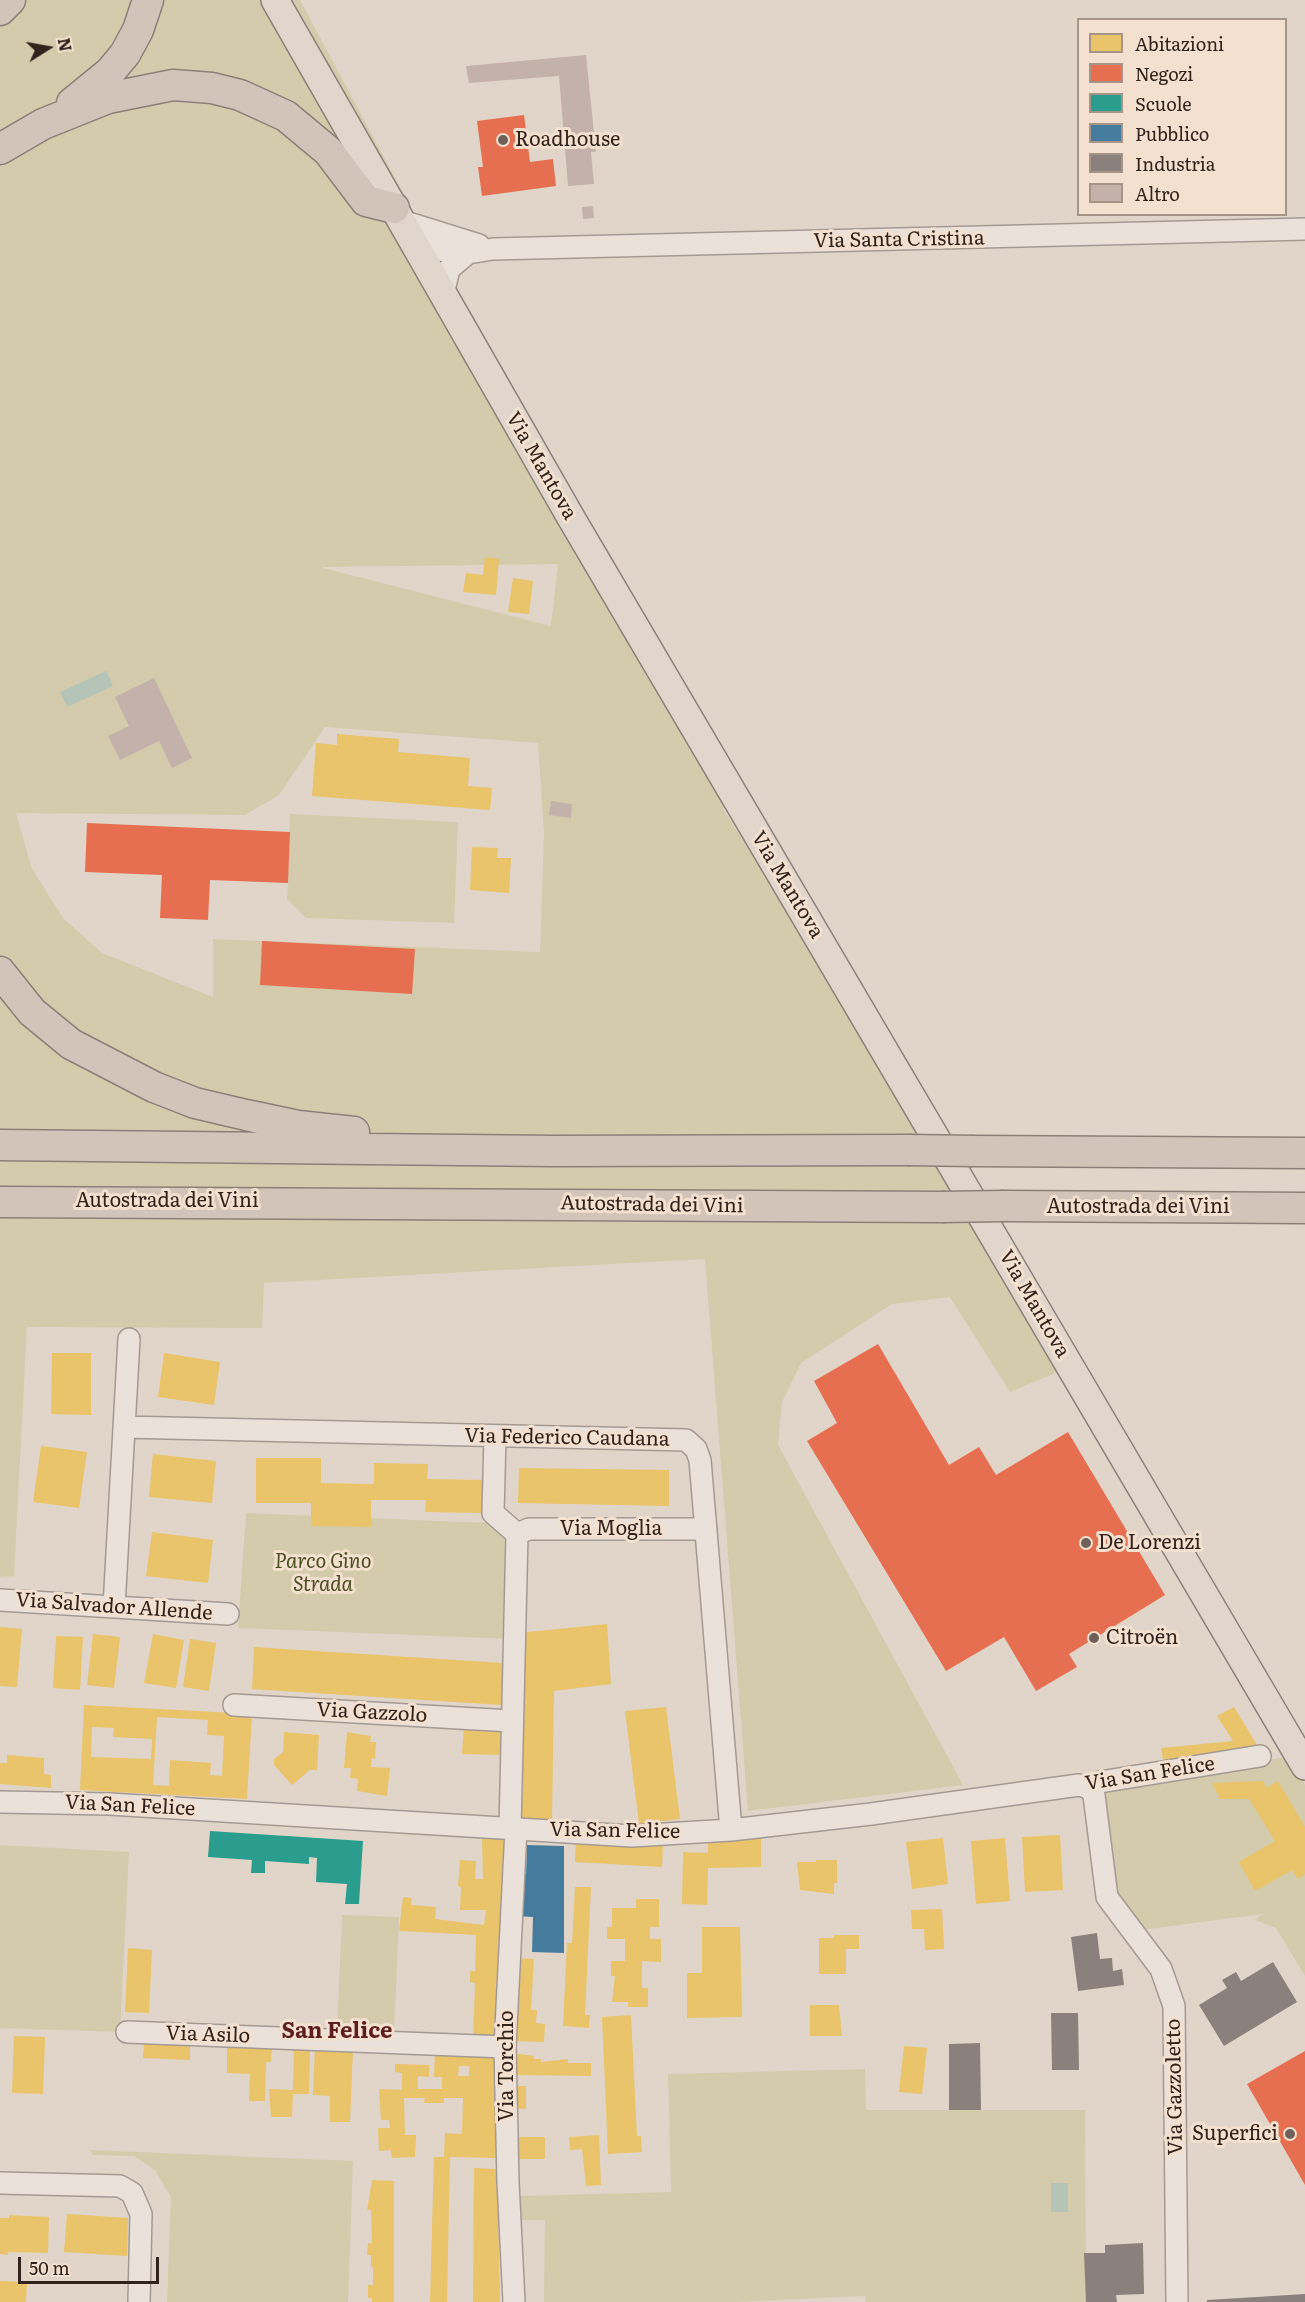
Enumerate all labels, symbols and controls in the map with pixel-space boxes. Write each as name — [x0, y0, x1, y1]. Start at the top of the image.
north arrow — [18, 18, 78, 78]
legend — [1077, 18, 1287, 216]
text: Abitazioni — [1135, 30, 1224, 57]
text: N — [53, 36, 79, 53]
text: Negozi — [1135, 60, 1193, 87]
text: Scuole — [1135, 90, 1192, 117]
text: Pubblico — [1135, 120, 1209, 147]
place label: Roadhouse — [515, 128, 620, 152]
marker: Roadhouse — [496, 133, 510, 147]
text: Industria — [1135, 150, 1215, 177]
text: Altro — [1135, 180, 1180, 207]
street label: Via Santa Cristina — [813, 227, 985, 253]
street label: Via Mantova — [500, 408, 582, 524]
street label: Via Mantova — [746, 827, 828, 943]
street label: Autostrada dei Vini — [75, 1189, 259, 1213]
street label: Autostrada dei Vini — [560, 1191, 744, 1219]
street label: Autostrada dei Vini — [1046, 1195, 1230, 1219]
street label: Via Mantova — [993, 1246, 1075, 1362]
street label: Via Federico Caudana — [464, 1424, 670, 1452]
street label: Via Moglia — [560, 1517, 662, 1541]
place label: De Lorenzi — [1098, 1531, 1201, 1555]
marker: De Lorenzi — [1079, 1536, 1093, 1550]
park label: Parco Gino Strada — [275, 1550, 371, 1597]
street label: Via Salvador Allende — [15, 1588, 213, 1626]
place label: Citroën — [1106, 1626, 1178, 1650]
marker: Citroën — [1087, 1631, 1101, 1645]
street label: Via Gazzolo — [316, 1698, 428, 1728]
street label: Via San Felice — [1084, 1752, 1216, 1796]
street label: Via San Felice — [64, 1791, 196, 1821]
street label: Via San Felice — [549, 1818, 681, 1844]
street label: Via Torchio — [495, 2010, 519, 2122]
street label: Via Gazzoletto — [1162, 2018, 1188, 2156]
district label: San Felice — [281, 2019, 393, 2045]
street label: Via Asilo — [165, 2022, 251, 2048]
place label: Superfici — [1192, 2122, 1278, 2146]
marker: Superfici — [1283, 2127, 1297, 2141]
scale bar — [21, 2245, 162, 2283]
text: 50 m — [29, 2254, 70, 2281]

